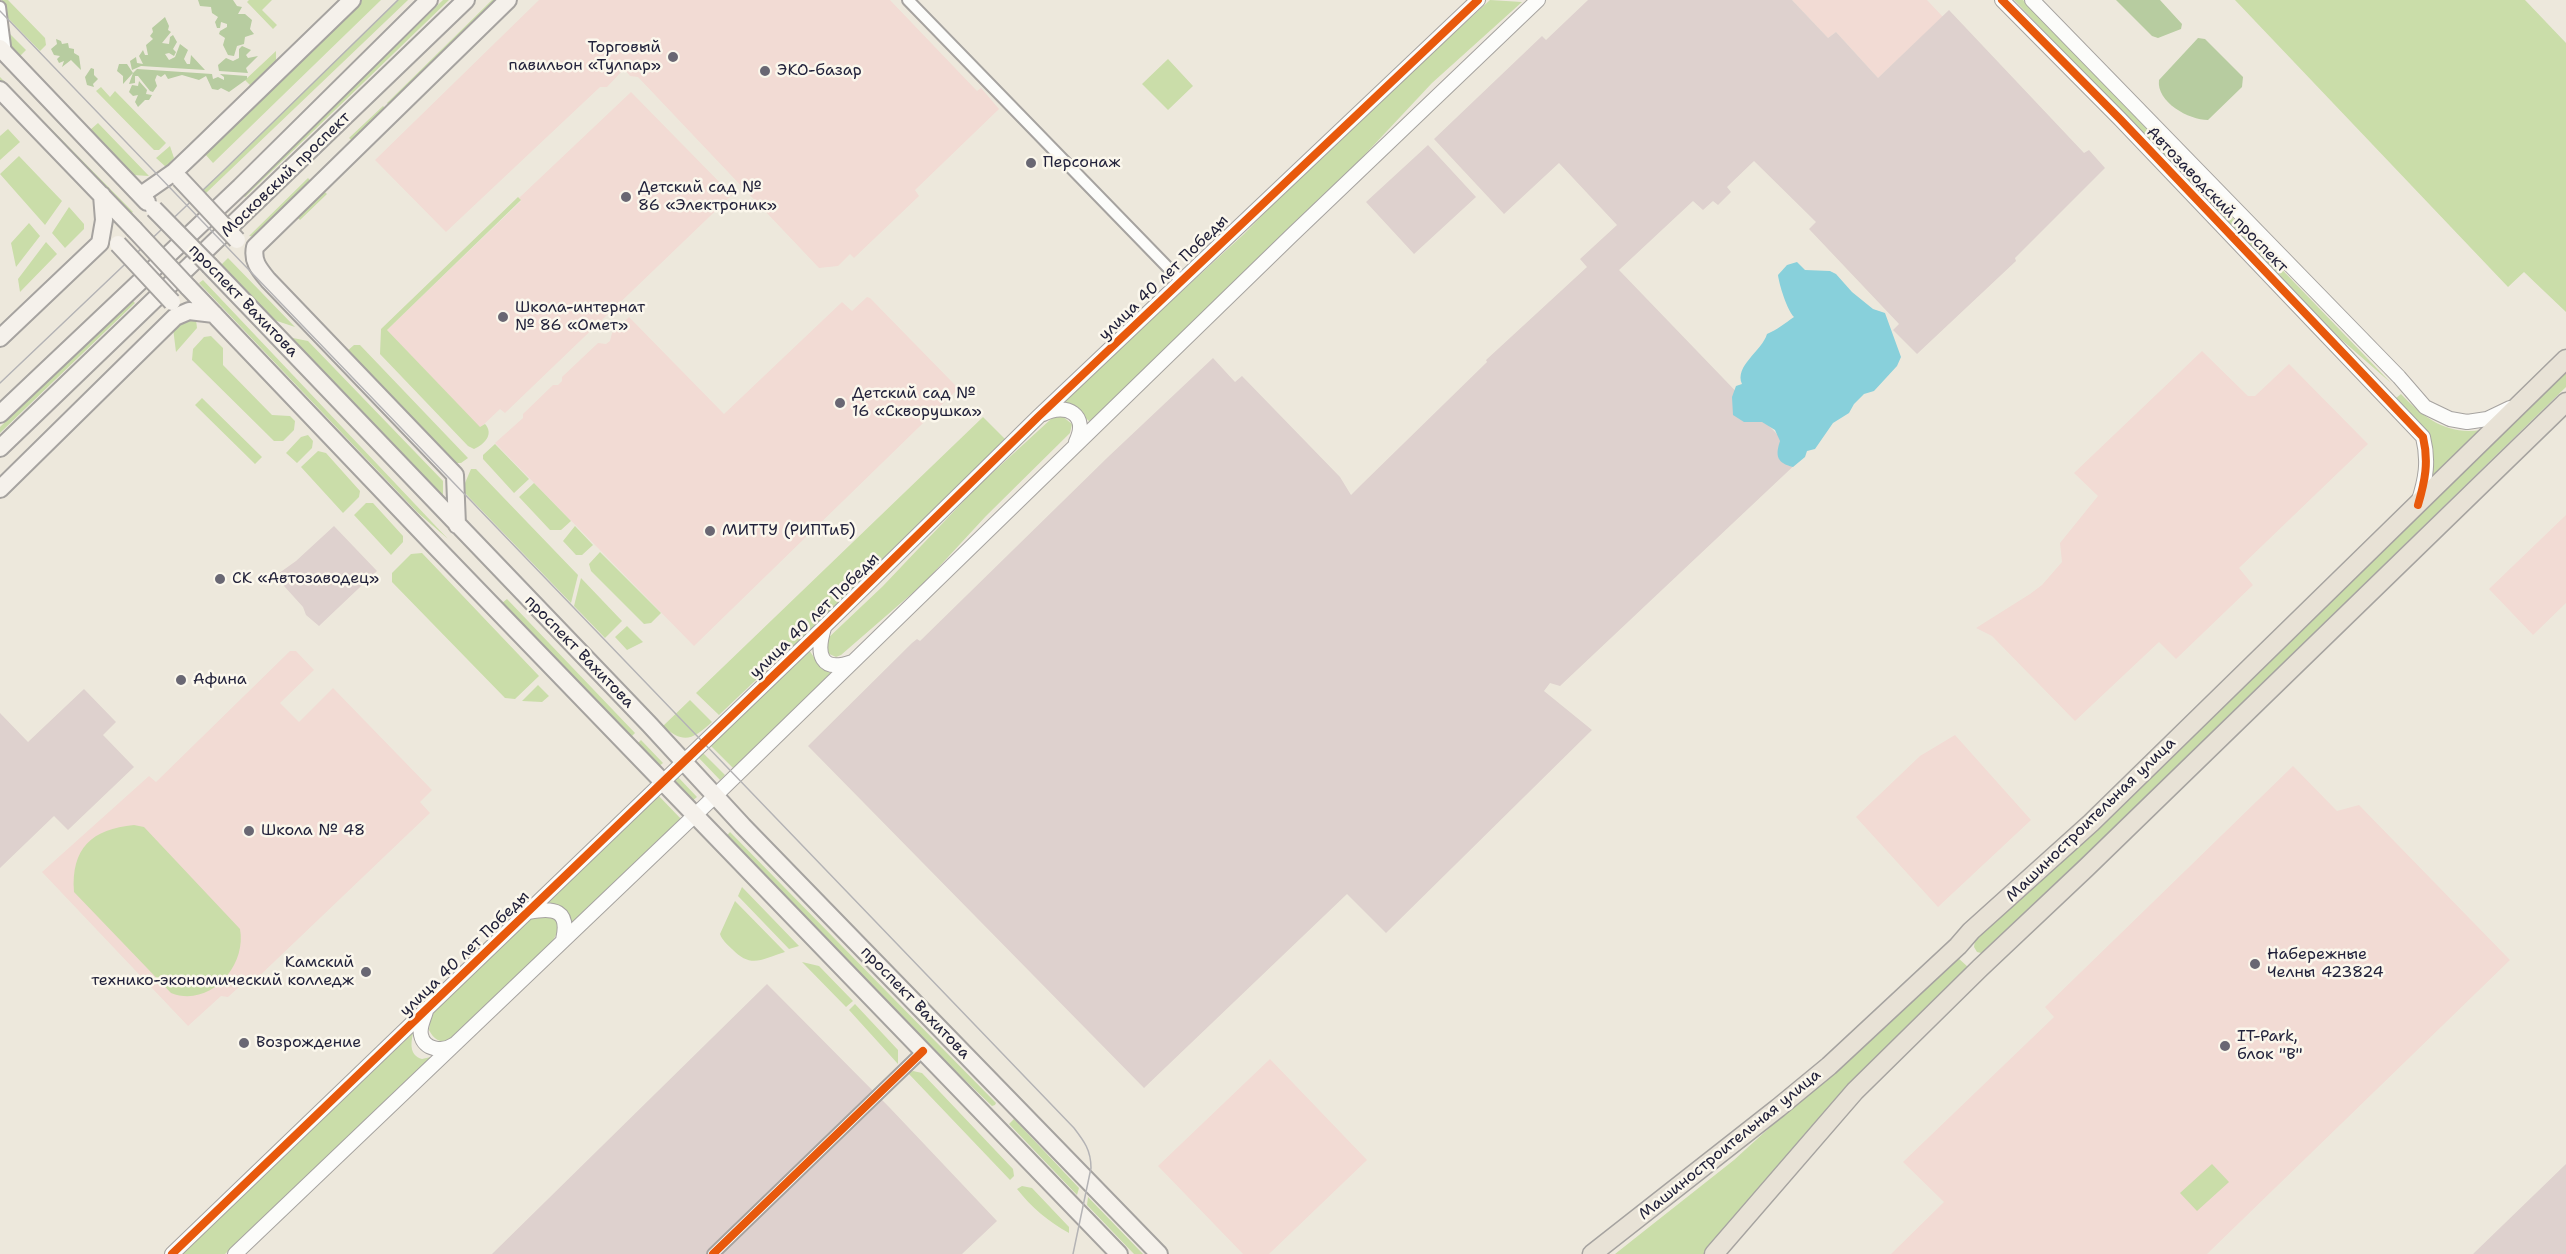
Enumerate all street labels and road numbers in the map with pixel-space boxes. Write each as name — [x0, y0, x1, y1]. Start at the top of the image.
street label: Московский проспект — [217, 108, 355, 242]
street label: Автозаводский проспект — [2142, 123, 2292, 277]
street label: улица 40 лет Победы — [1095, 211, 1233, 345]
street label: проспект Вахитова — [184, 241, 302, 361]
street label: улица 40 лет Победы — [746, 549, 884, 683]
street label: проспект Вахитова — [520, 592, 638, 712]
street label: Машиностроительная улица — [2002, 734, 2180, 906]
street label: улица 40 лет Победы — [396, 887, 534, 1021]
street label: проспект Вахитова — [856, 943, 974, 1063]
street label: Машиностроительная улица — [1635, 1066, 1825, 1224]

